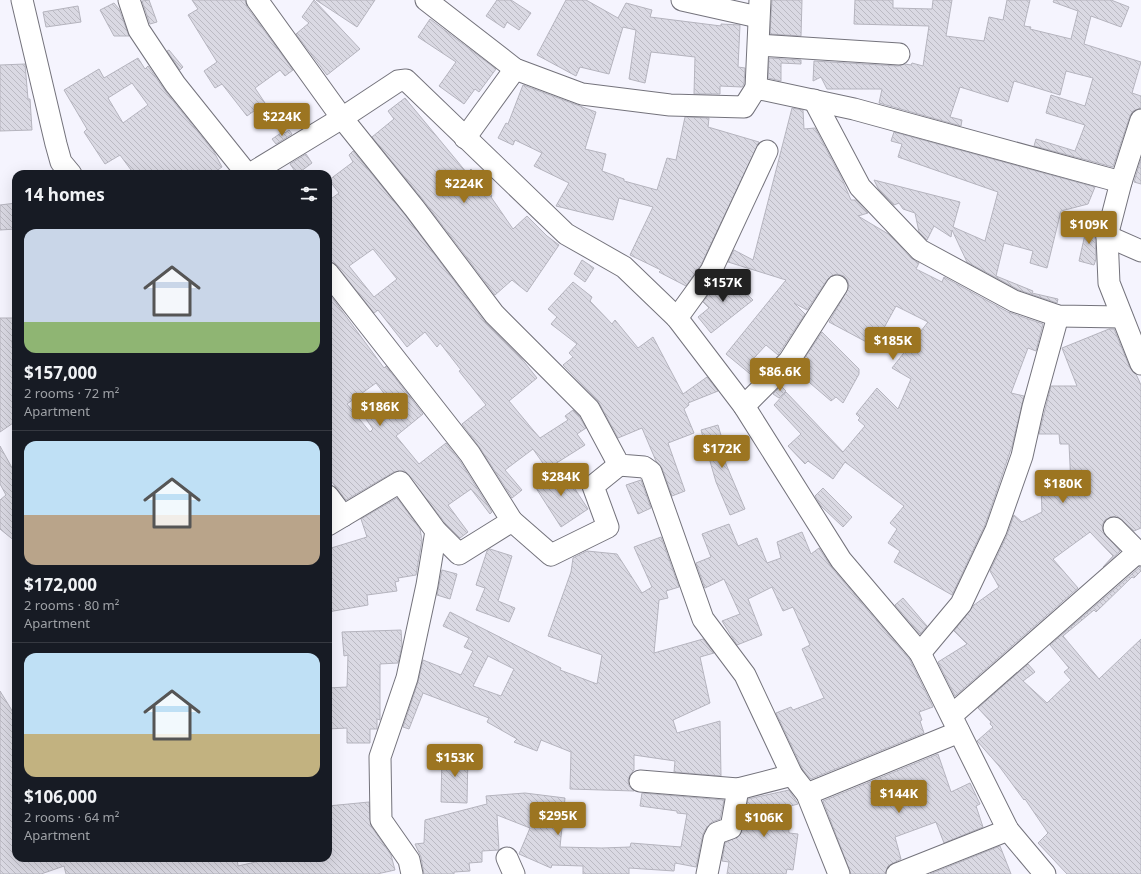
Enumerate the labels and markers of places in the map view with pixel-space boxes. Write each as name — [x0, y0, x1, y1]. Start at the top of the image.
pin: $224K — [254, 103, 310, 137]
pin: $224K — [436, 170, 492, 204]
pin: $109K — [1061, 211, 1117, 245]
pin: $157K — [695, 269, 751, 303]
pin: $185K — [865, 327, 921, 361]
pin: $86.6K — [747, 358, 813, 392]
pin: $186K — [352, 393, 408, 427]
pin: $172K — [694, 435, 750, 469]
pin: $284K — [533, 463, 589, 497]
pin: $180K — [1035, 470, 1091, 504]
pin: $153K — [427, 744, 483, 778]
pin: $144K — [871, 780, 927, 814]
pin: $295K — [530, 802, 586, 836]
pin: $106K — [736, 804, 792, 838]

